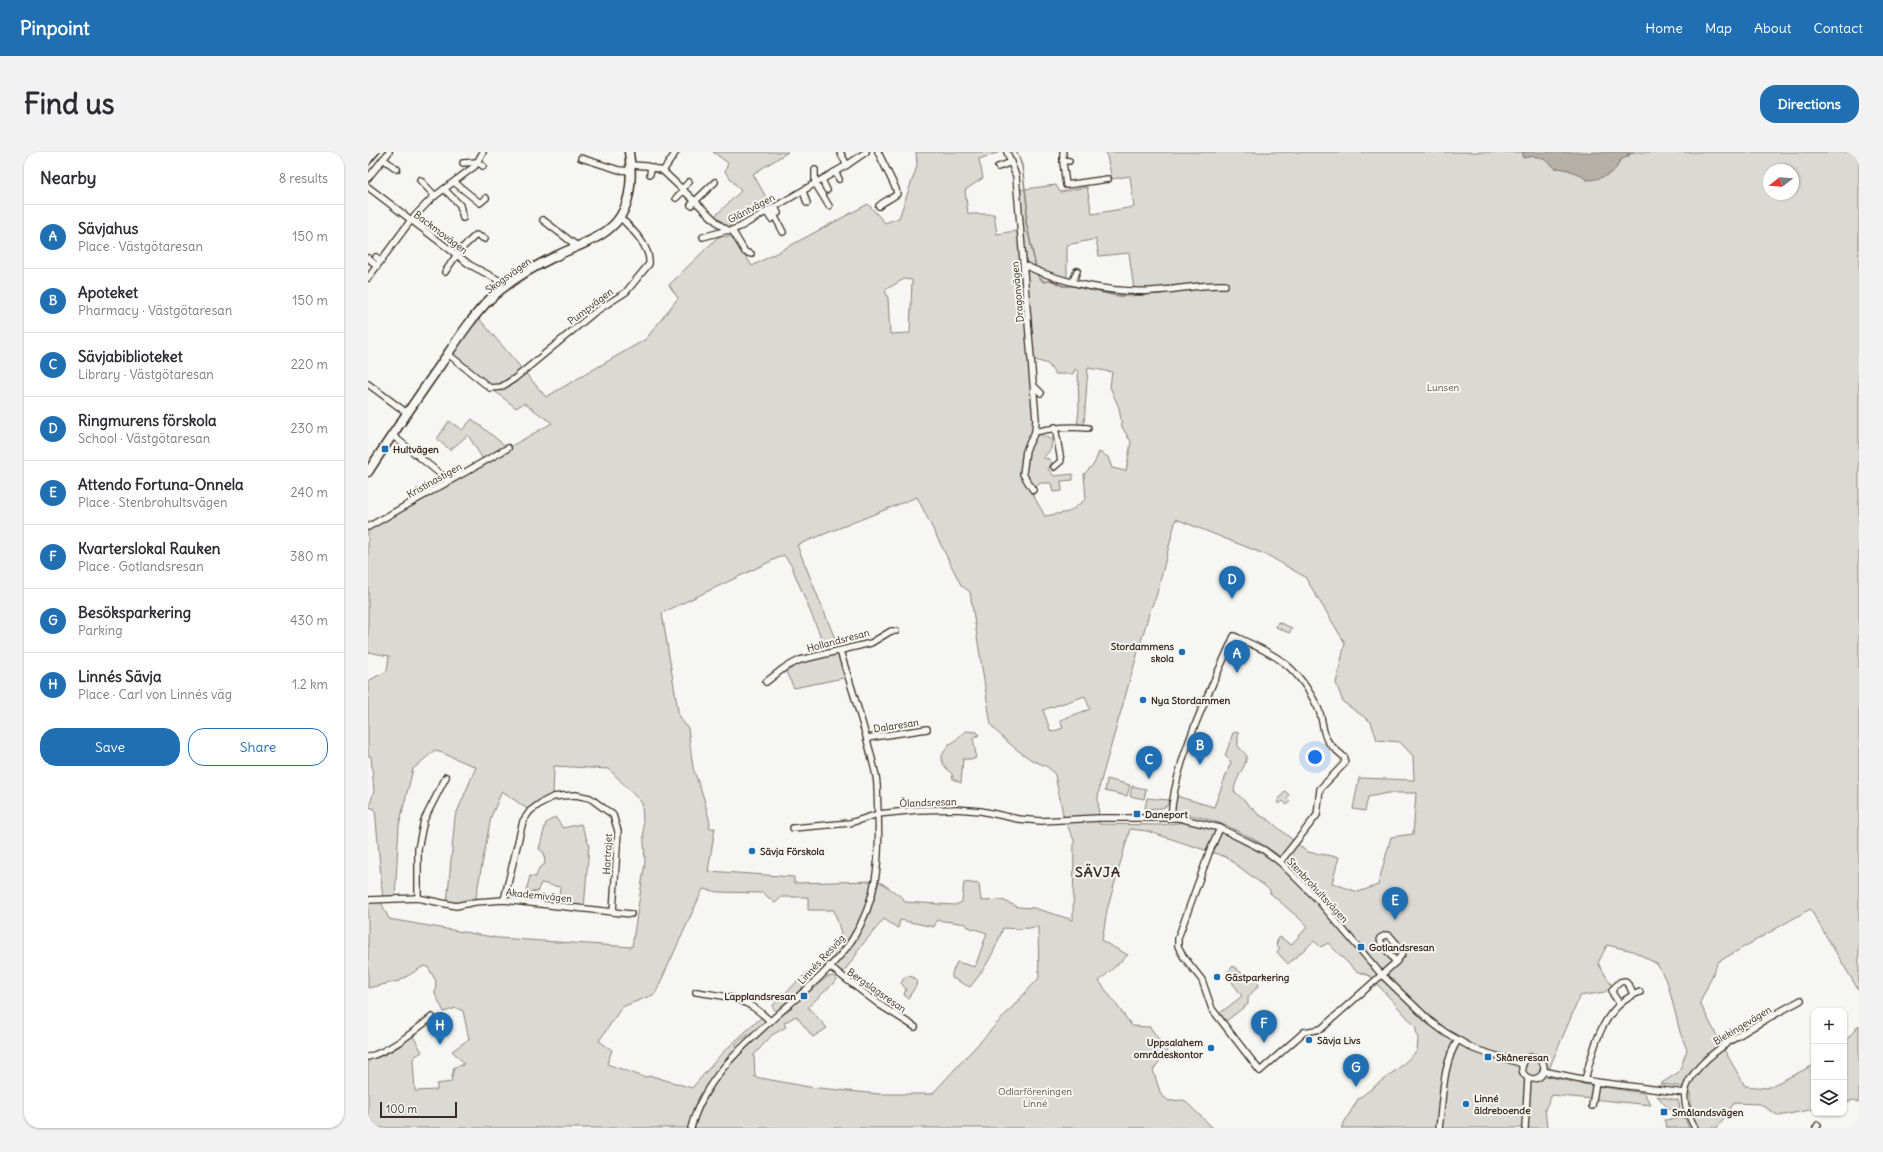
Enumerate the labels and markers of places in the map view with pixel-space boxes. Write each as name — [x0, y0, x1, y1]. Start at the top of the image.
place label: Hultvägen — [393, 443, 439, 456]
marker: Hultvägen — [380, 444, 390, 454]
pin: D — [1219, 566, 1245, 599]
place label: Stordammens skola — [1111, 640, 1174, 665]
pin: A — [1224, 640, 1250, 673]
marker: Stordammens skola — [1177, 647, 1187, 657]
place label: Nya Stordammen — [1151, 694, 1230, 707]
marker: Nya Stordammen — [1138, 695, 1148, 705]
pin: B — [1187, 732, 1213, 765]
pin: C — [1136, 746, 1162, 779]
place label: Daneport — [1145, 808, 1188, 821]
marker: Daneport — [1132, 809, 1142, 819]
place label: Sävja Förskola — [760, 845, 825, 858]
marker: Sävja Förskola — [747, 846, 757, 856]
pin: E — [1382, 887, 1408, 920]
place label: Gotlandsresan — [1369, 941, 1435, 954]
marker: Gotlandsresan — [1356, 942, 1366, 952]
place label: Gästparkering — [1225, 971, 1290, 984]
marker: Gästparkering — [1212, 972, 1222, 982]
place label: Lapplandsresan — [724, 990, 796, 1003]
marker: Lapplandsresan — [799, 991, 809, 1001]
pin: F — [1251, 1010, 1277, 1043]
pin: H — [427, 1012, 453, 1045]
place label: Sävja Livs — [1317, 1034, 1361, 1047]
marker: Sävja Livs — [1304, 1035, 1314, 1045]
place label: Uppsalahem områdeskontor — [1134, 1036, 1204, 1061]
marker: Uppsalahem områdeskontor — [1206, 1043, 1216, 1053]
place label: Skåneresan — [1496, 1051, 1549, 1064]
marker: Skåneresan — [1483, 1052, 1493, 1062]
pin: G — [1343, 1054, 1369, 1087]
place label: Linné äldreboende — [1474, 1092, 1531, 1117]
marker: Linné äldreboende — [1461, 1099, 1471, 1109]
place label: Smålandsvägen — [1672, 1106, 1744, 1119]
marker: Smålandsvägen — [1659, 1107, 1669, 1117]

